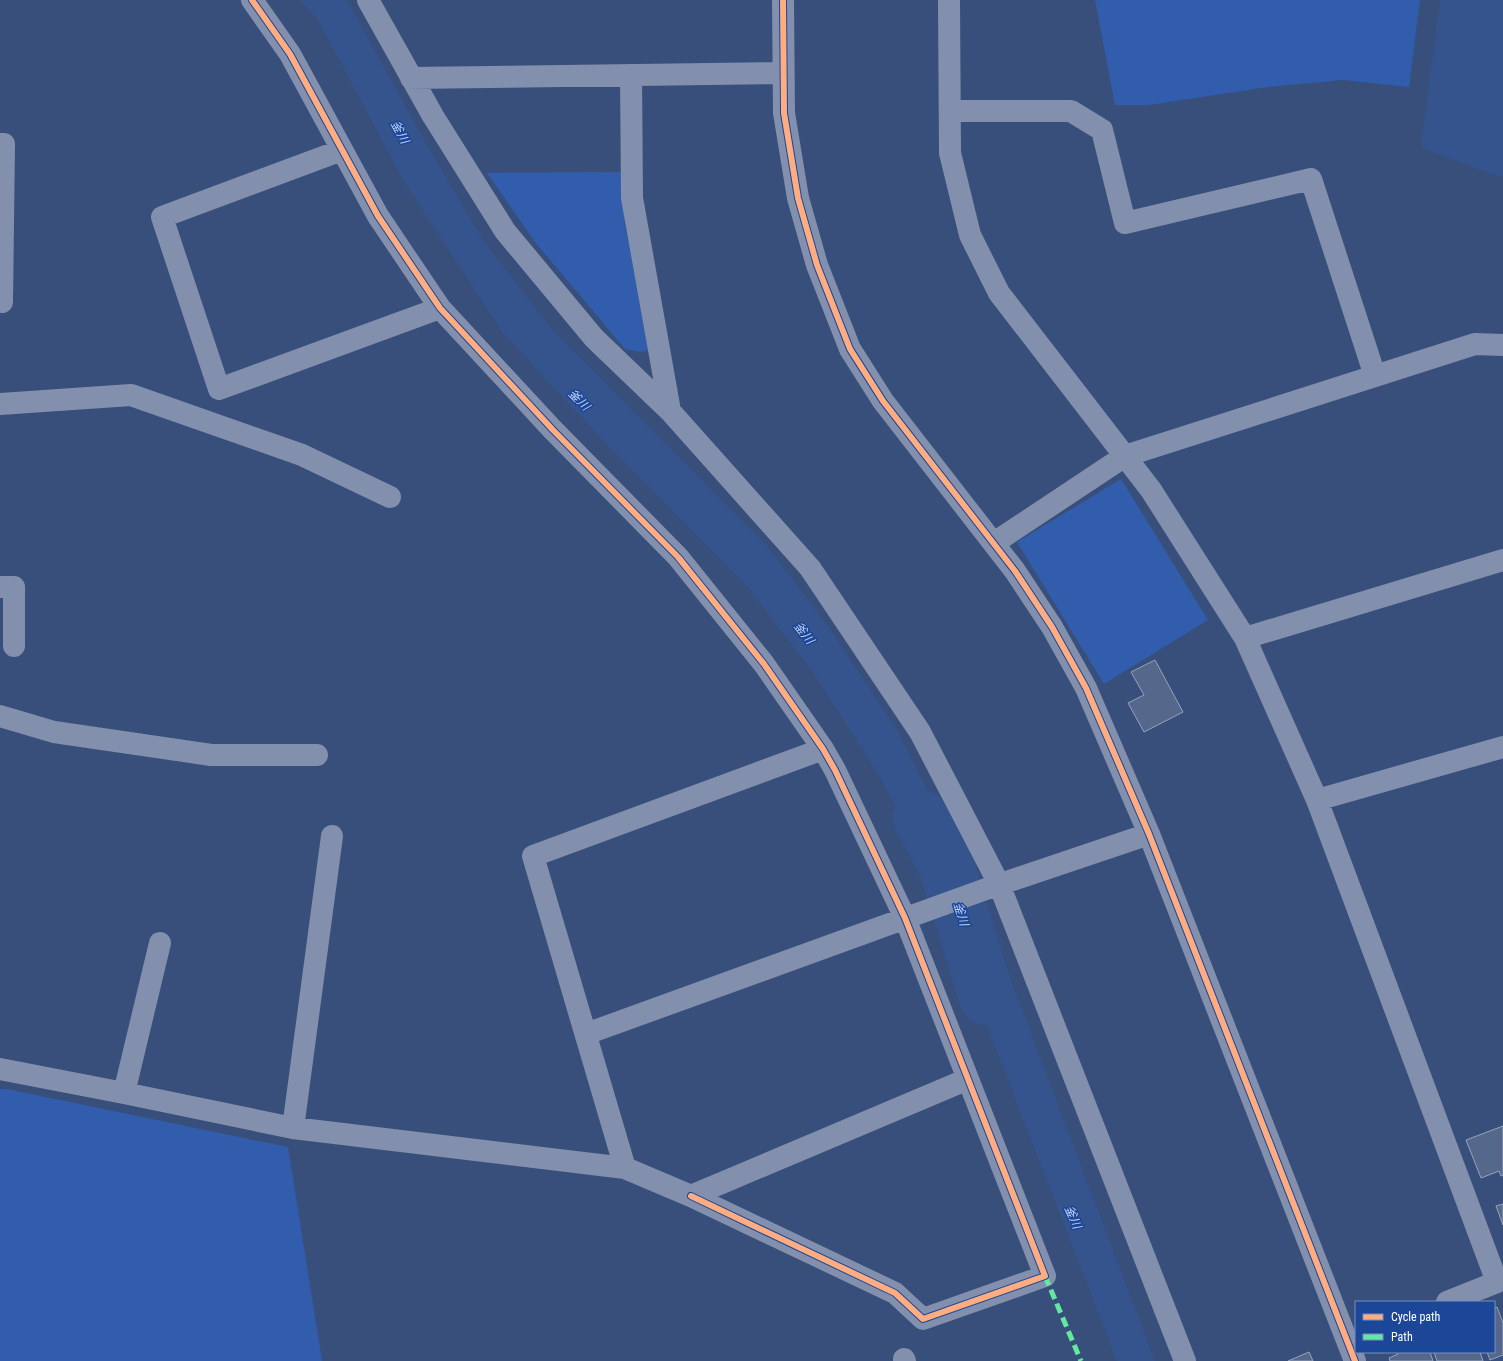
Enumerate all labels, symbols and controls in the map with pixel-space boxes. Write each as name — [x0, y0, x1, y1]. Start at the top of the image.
water label: 釜川 — [388, 118, 413, 148]
water label: 釜川 — [566, 387, 594, 415]
water label: 釜川 — [791, 619, 818, 648]
water label: 釜川 — [951, 900, 972, 929]
water label: 釜川 — [1062, 1203, 1085, 1233]
legend — [1355, 1301, 1495, 1353]
text: Cycle path — [1391, 1310, 1441, 1324]
text: Path — [1391, 1330, 1413, 1344]

